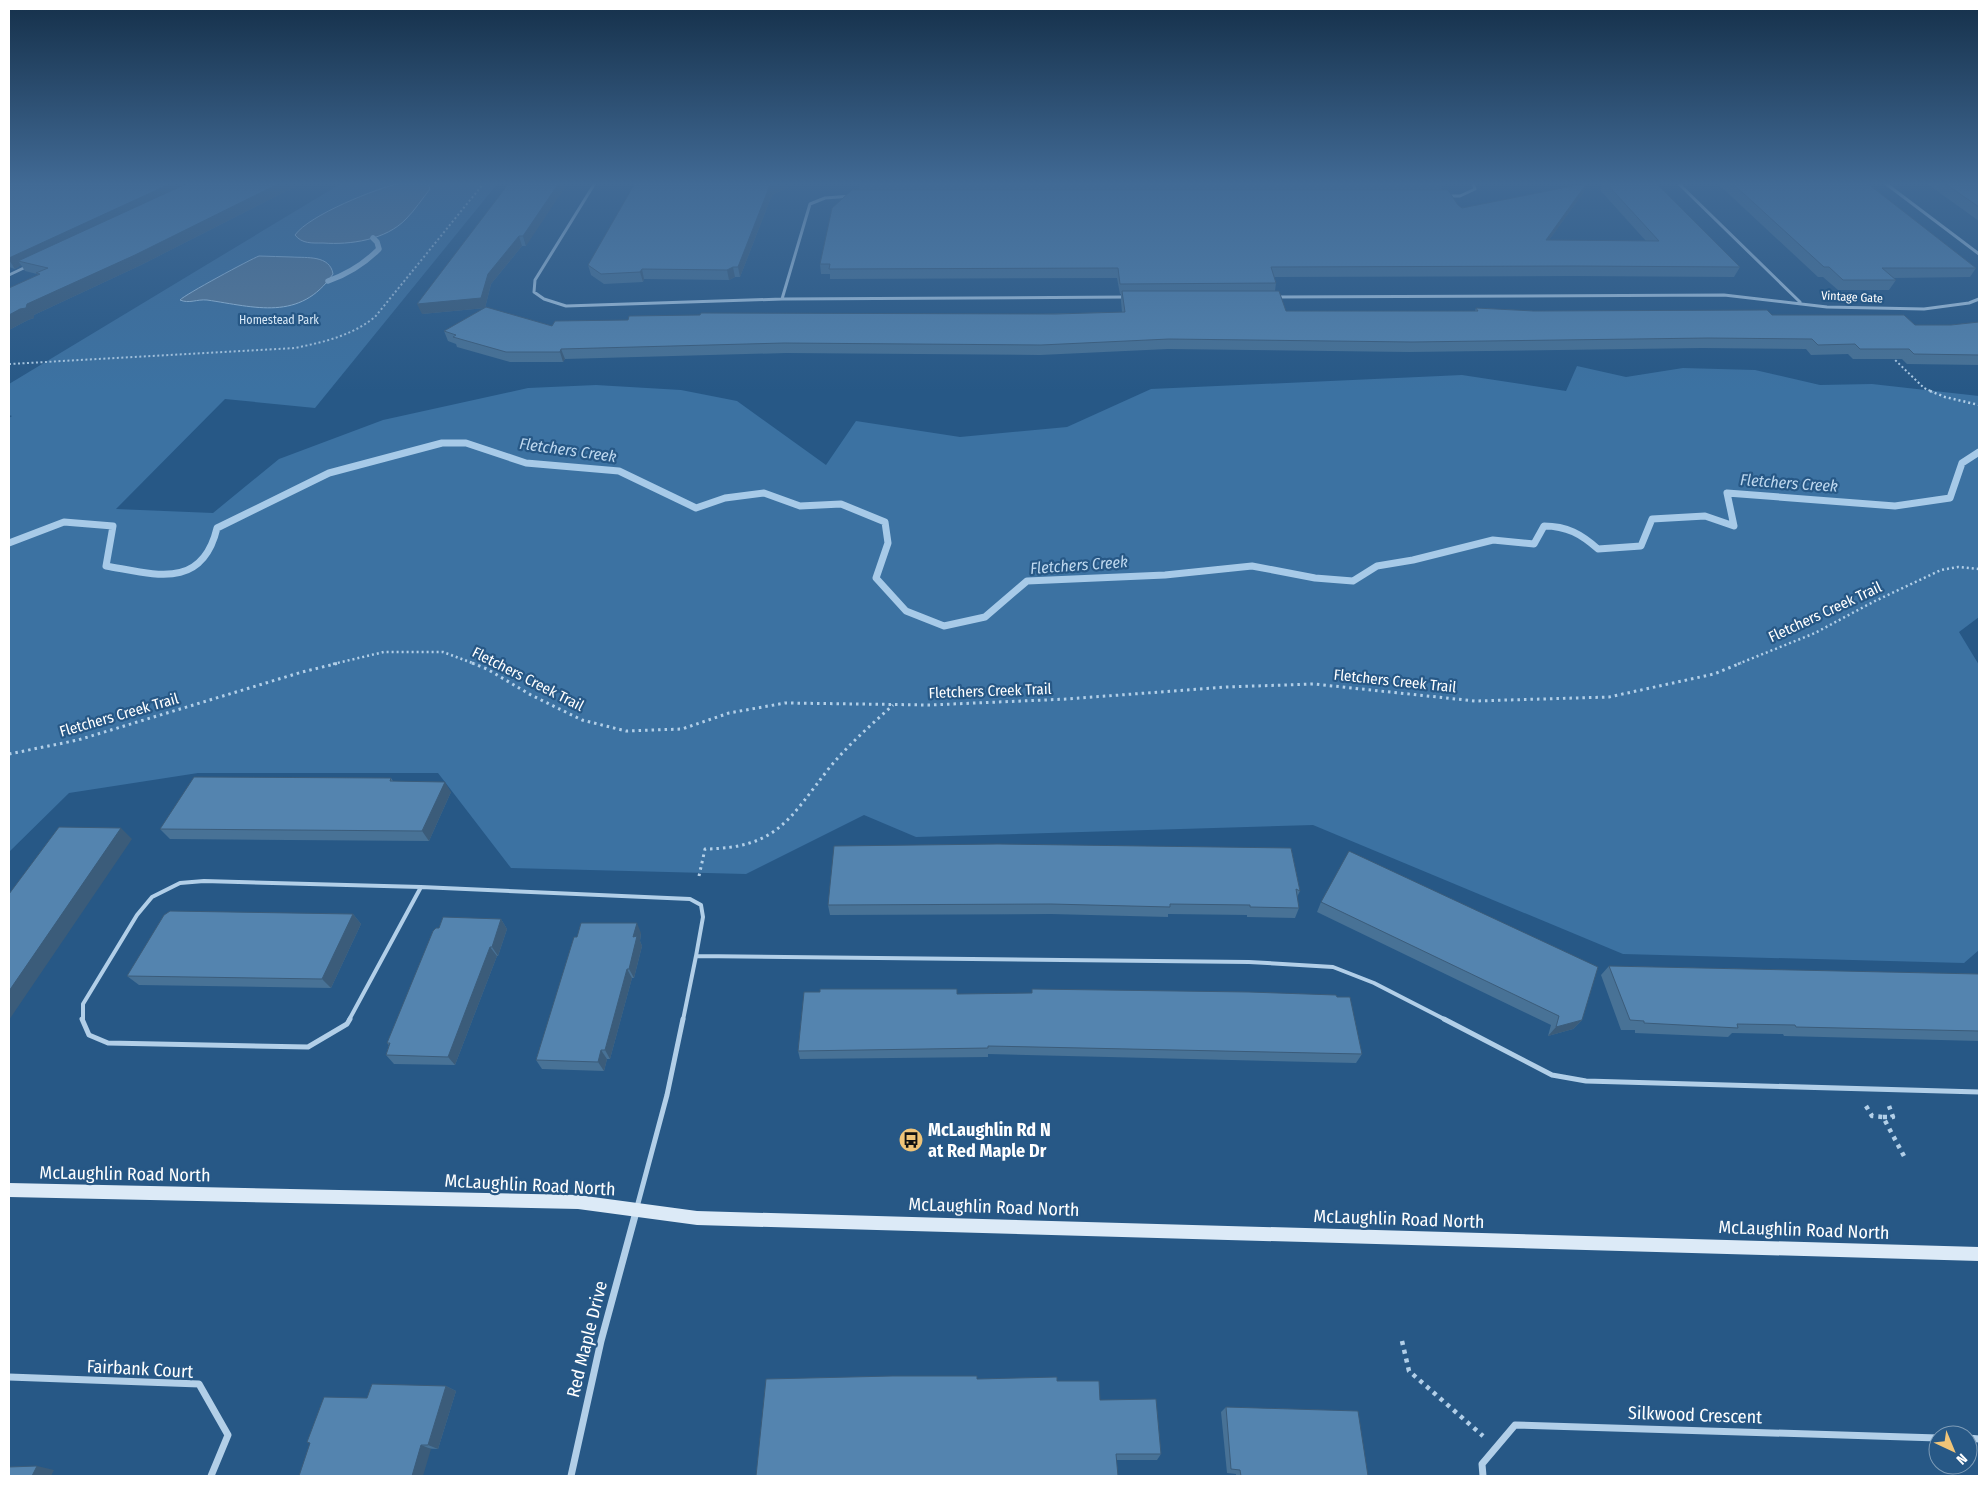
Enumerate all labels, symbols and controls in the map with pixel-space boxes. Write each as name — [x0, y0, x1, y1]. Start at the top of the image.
street label: Vintage Gate — [1821, 288, 1883, 306]
park label: Homestead Park — [239, 313, 319, 327]
water label: Fletchers Creek — [518, 434, 618, 466]
water label: Fletchers Creek — [1740, 470, 1839, 496]
water label: Fletchers Creek — [1030, 552, 1129, 578]
street label: Fletchers Creek Trail — [1765, 578, 1885, 646]
street label: Fletchers Creek Trail — [469, 643, 587, 715]
street label: Fletchers Creek Trail — [1333, 666, 1457, 696]
street label: Fletchers Creek Trail — [928, 680, 1052, 702]
street label: Fletchers Creek Trail — [57, 689, 181, 741]
place label: McLaughlin Rd N at Red Maple Dr — [928, 1119, 1051, 1162]
bus stop icon: McLaughlin Rd N at Red Maple Dr — [898, 1127, 924, 1153]
street label: McLaughlin Road North — [39, 1162, 211, 1186]
street label: McLaughlin Road North — [444, 1170, 616, 1200]
street label: McLaughlin Road North — [908, 1193, 1080, 1221]
street label: McLaughlin Road North — [1313, 1205, 1485, 1233]
street label: McLaughlin Road North — [1718, 1216, 1890, 1244]
street label: Red Maple Drive — [562, 1278, 612, 1400]
street label: Fairbank Court — [86, 1355, 194, 1383]
street label: Silkwood Crescent — [1628, 1402, 1762, 1428]
north arrow — [1928, 1425, 1978, 1475]
text: N — [1953, 1450, 1971, 1468]

